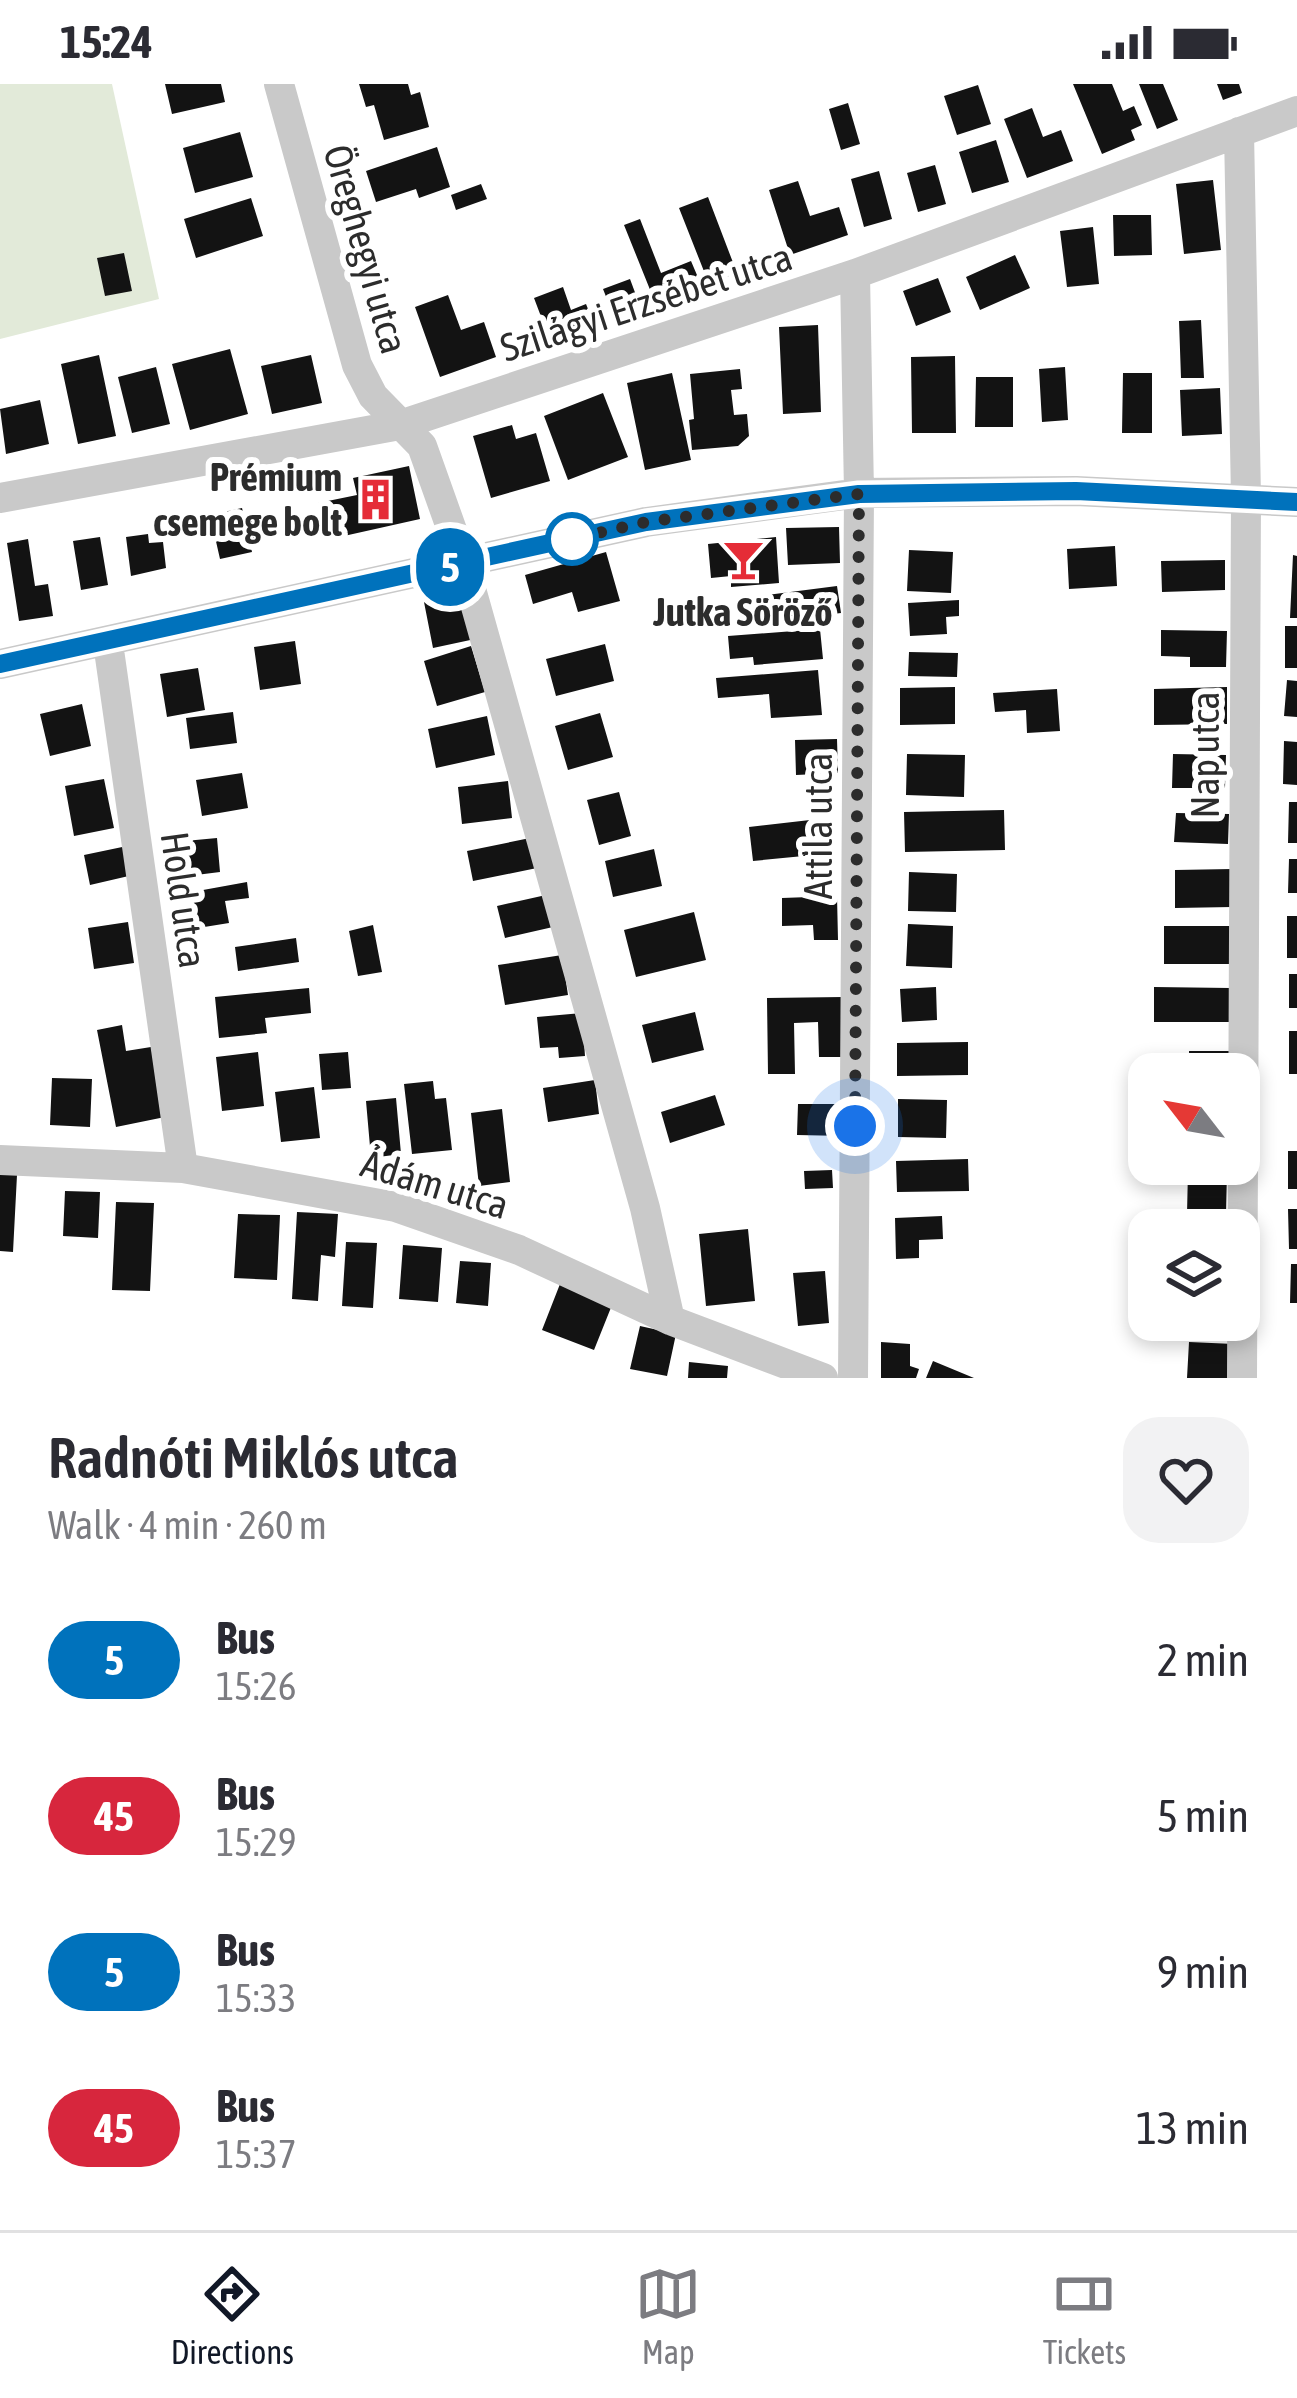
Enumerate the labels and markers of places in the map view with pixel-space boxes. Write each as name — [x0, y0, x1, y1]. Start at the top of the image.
place label: Prémium csemege bolt — [153, 455, 343, 544]
building icon: Prémium csemege bolt — [353, 476, 399, 522]
unlabelled marker — [547, 514, 597, 564]
bar icon: Jutka Söröző — [720, 537, 766, 583]
place label: Jutka Söröző — [652, 590, 833, 634]

